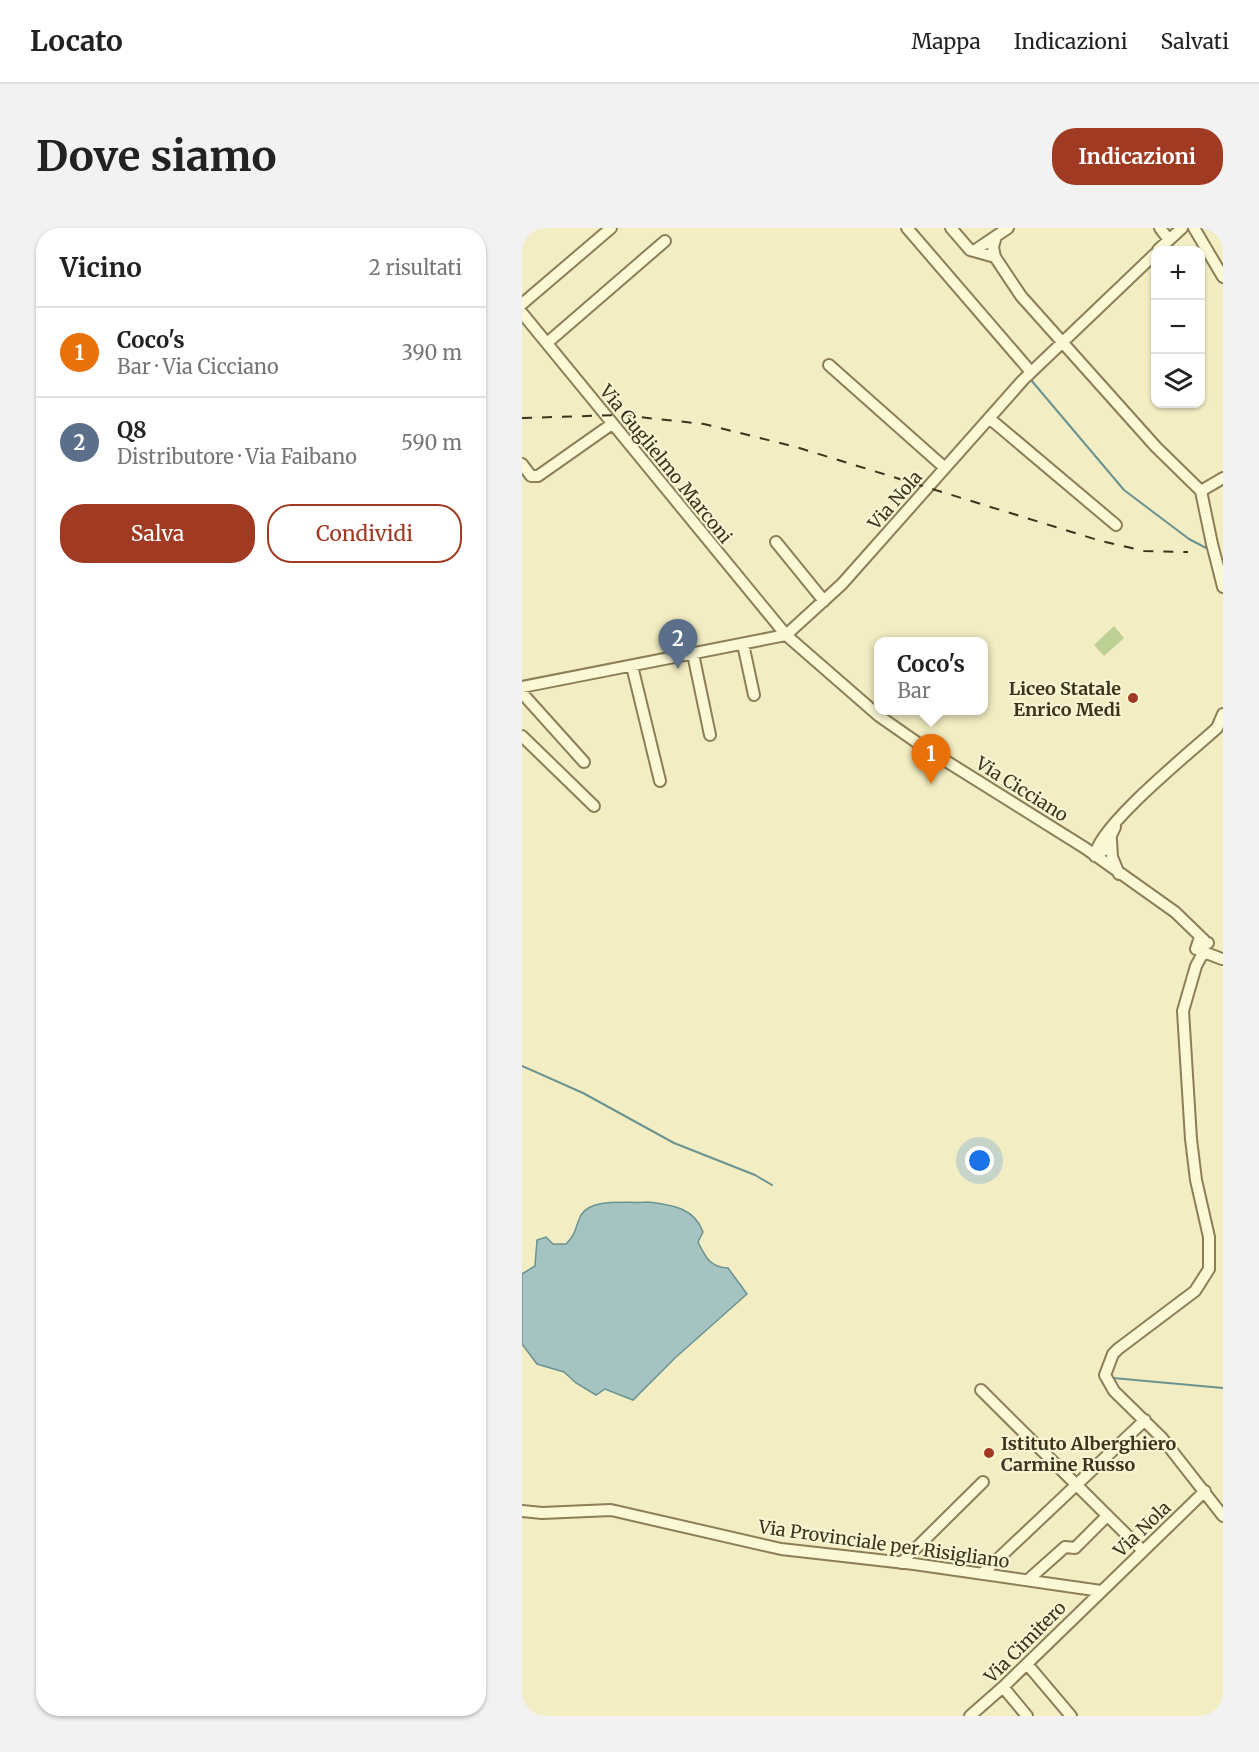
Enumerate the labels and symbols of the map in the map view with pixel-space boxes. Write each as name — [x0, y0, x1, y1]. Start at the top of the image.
street label: Via Guglielmo Marconi — [594, 379, 737, 548]
street label: Via Nola — [862, 465, 927, 535]
pin: 2 — [658, 620, 698, 669]
place label: Liceo Statale Enrico Medi — [1009, 677, 1121, 721]
marker: Liceo Statale Enrico Medi — [1126, 691, 1140, 705]
pin: 1 — [912, 734, 950, 784]
street label: Via Cicciano — [971, 751, 1072, 826]
your location — [965, 1146, 994, 1175]
place label: Istituto Alberghiero Carmine Russo — [1001, 1432, 1177, 1476]
marker: Istituto Alberghiero Carmine Russo — [982, 1446, 996, 1460]
street label: Via Nola — [1108, 1496, 1176, 1563]
street label: Via Provinciale per Risigliano — [756, 1515, 1011, 1573]
street label: Via Cimitero — [978, 1596, 1071, 1689]

